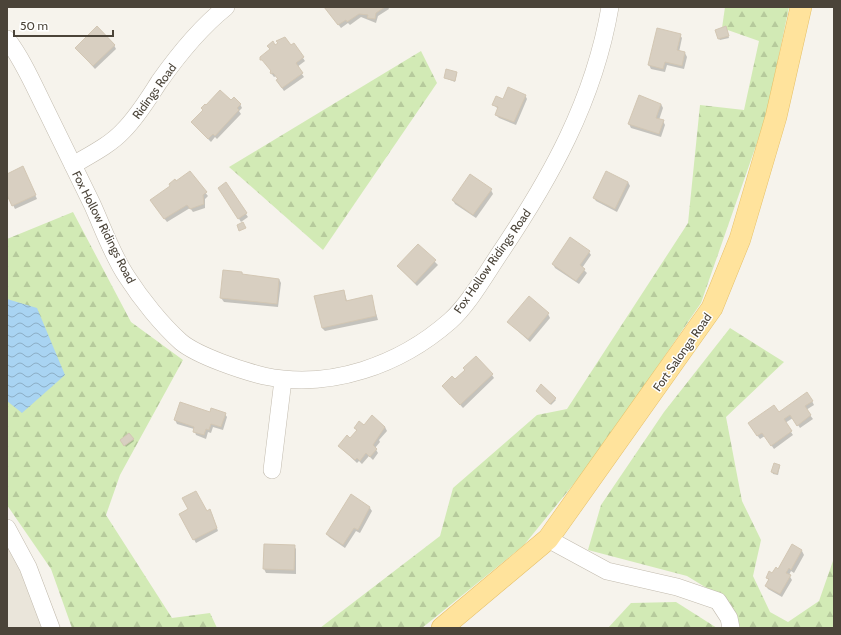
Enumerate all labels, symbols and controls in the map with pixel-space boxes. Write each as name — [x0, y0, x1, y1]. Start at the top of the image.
scale bar — [14, 12, 113, 38]
text: 50 m — [20, 18, 48, 33]
street label: Ridings Road — [129, 60, 179, 122]
street label: Fox Hollow Ridings Road — [69, 168, 139, 286]
street label: Fox Hollow Ridings Road — [450, 206, 534, 316]
street label: Fort Salonga Road — [649, 310, 715, 394]

